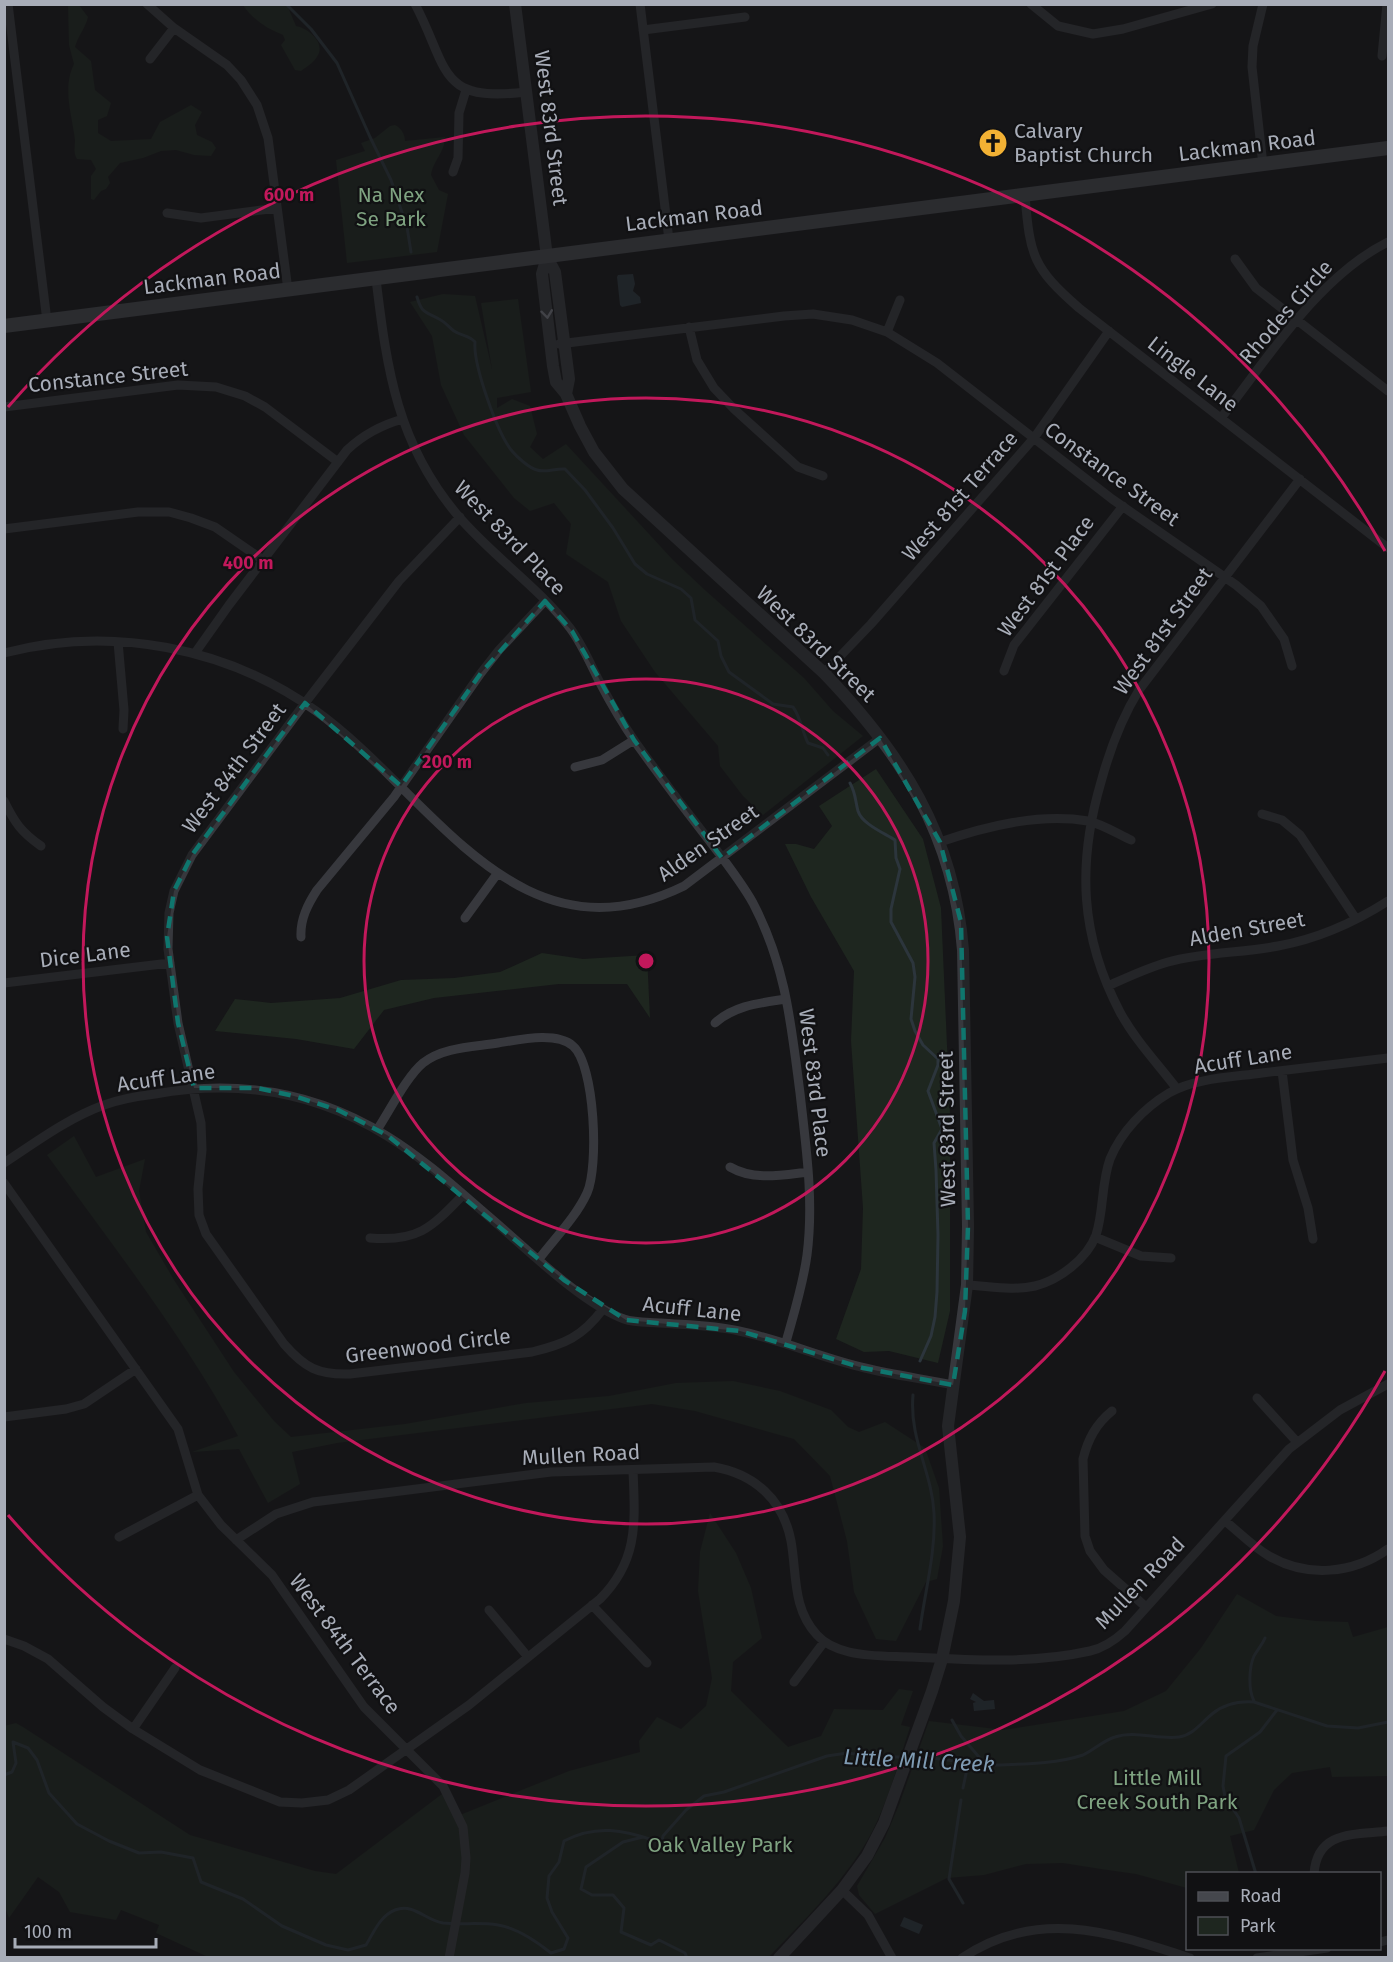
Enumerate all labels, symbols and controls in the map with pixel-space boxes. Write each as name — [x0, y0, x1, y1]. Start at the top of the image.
street label: West 83rd Street — [529, 49, 573, 207]
place label: Calvary Baptist Church — [1014, 118, 1153, 168]
street label: Lackman Road — [1177, 125, 1317, 167]
church icon: Calvary Baptist Church — [977, 127, 1009, 159]
park label: Na Nex Se Park — [356, 182, 426, 232]
text: 600 m — [264, 184, 314, 206]
street label: Lackman Road — [624, 195, 764, 237]
street label: Rhodes Circle — [1234, 255, 1338, 369]
street label: Lackman Road — [142, 258, 282, 300]
one-way arrow — [540, 310, 552, 319]
street label: Lingle Lane — [1142, 330, 1244, 418]
street label: Constance Street — [27, 356, 190, 398]
street label: Constance Street — [1039, 416, 1185, 532]
street label: West 81st Terrace — [897, 426, 1023, 566]
street label: West 83rd Place — [449, 475, 571, 601]
street label: West 81st Place — [992, 510, 1100, 642]
text: 400 m — [223, 552, 273, 574]
street label: West 81st Street — [1108, 562, 1218, 700]
street label: West 83rd Street — [751, 580, 881, 708]
street label: West 84th Street — [176, 697, 292, 838]
text: 200 m — [422, 751, 472, 773]
street label: Alden Street — [653, 799, 764, 887]
street label: Alden Street — [1187, 906, 1307, 952]
street label: Dice Lane — [38, 937, 132, 973]
centre of rings — [636, 951, 656, 971]
street label: West 83rd Place — [793, 1007, 837, 1159]
street label: Acuff Lane — [1192, 1038, 1294, 1080]
street label: West 83rd Street — [933, 1050, 961, 1207]
street label: Acuff Lane — [115, 1058, 217, 1098]
street label: Acuff Lane — [641, 1291, 743, 1327]
street label: Greenwood Circle — [344, 1323, 512, 1369]
street label: Mullen Road — [521, 1439, 641, 1471]
street label: Mullen Road — [1089, 1531, 1191, 1635]
street label: West 84th Terrace — [284, 1569, 406, 1719]
water label: Little Mill Creek — [843, 1743, 995, 1778]
park label: Little Mill Creek South Park — [1077, 1765, 1238, 1815]
park label: Oak Valley Park — [648, 1832, 793, 1858]
legend — [1186, 1872, 1381, 1950]
text: Road — [1240, 1885, 1282, 1907]
scale bar — [15, 1911, 156, 1949]
text: Park — [1240, 1915, 1276, 1937]
text: 100 m — [24, 1921, 72, 1943]

